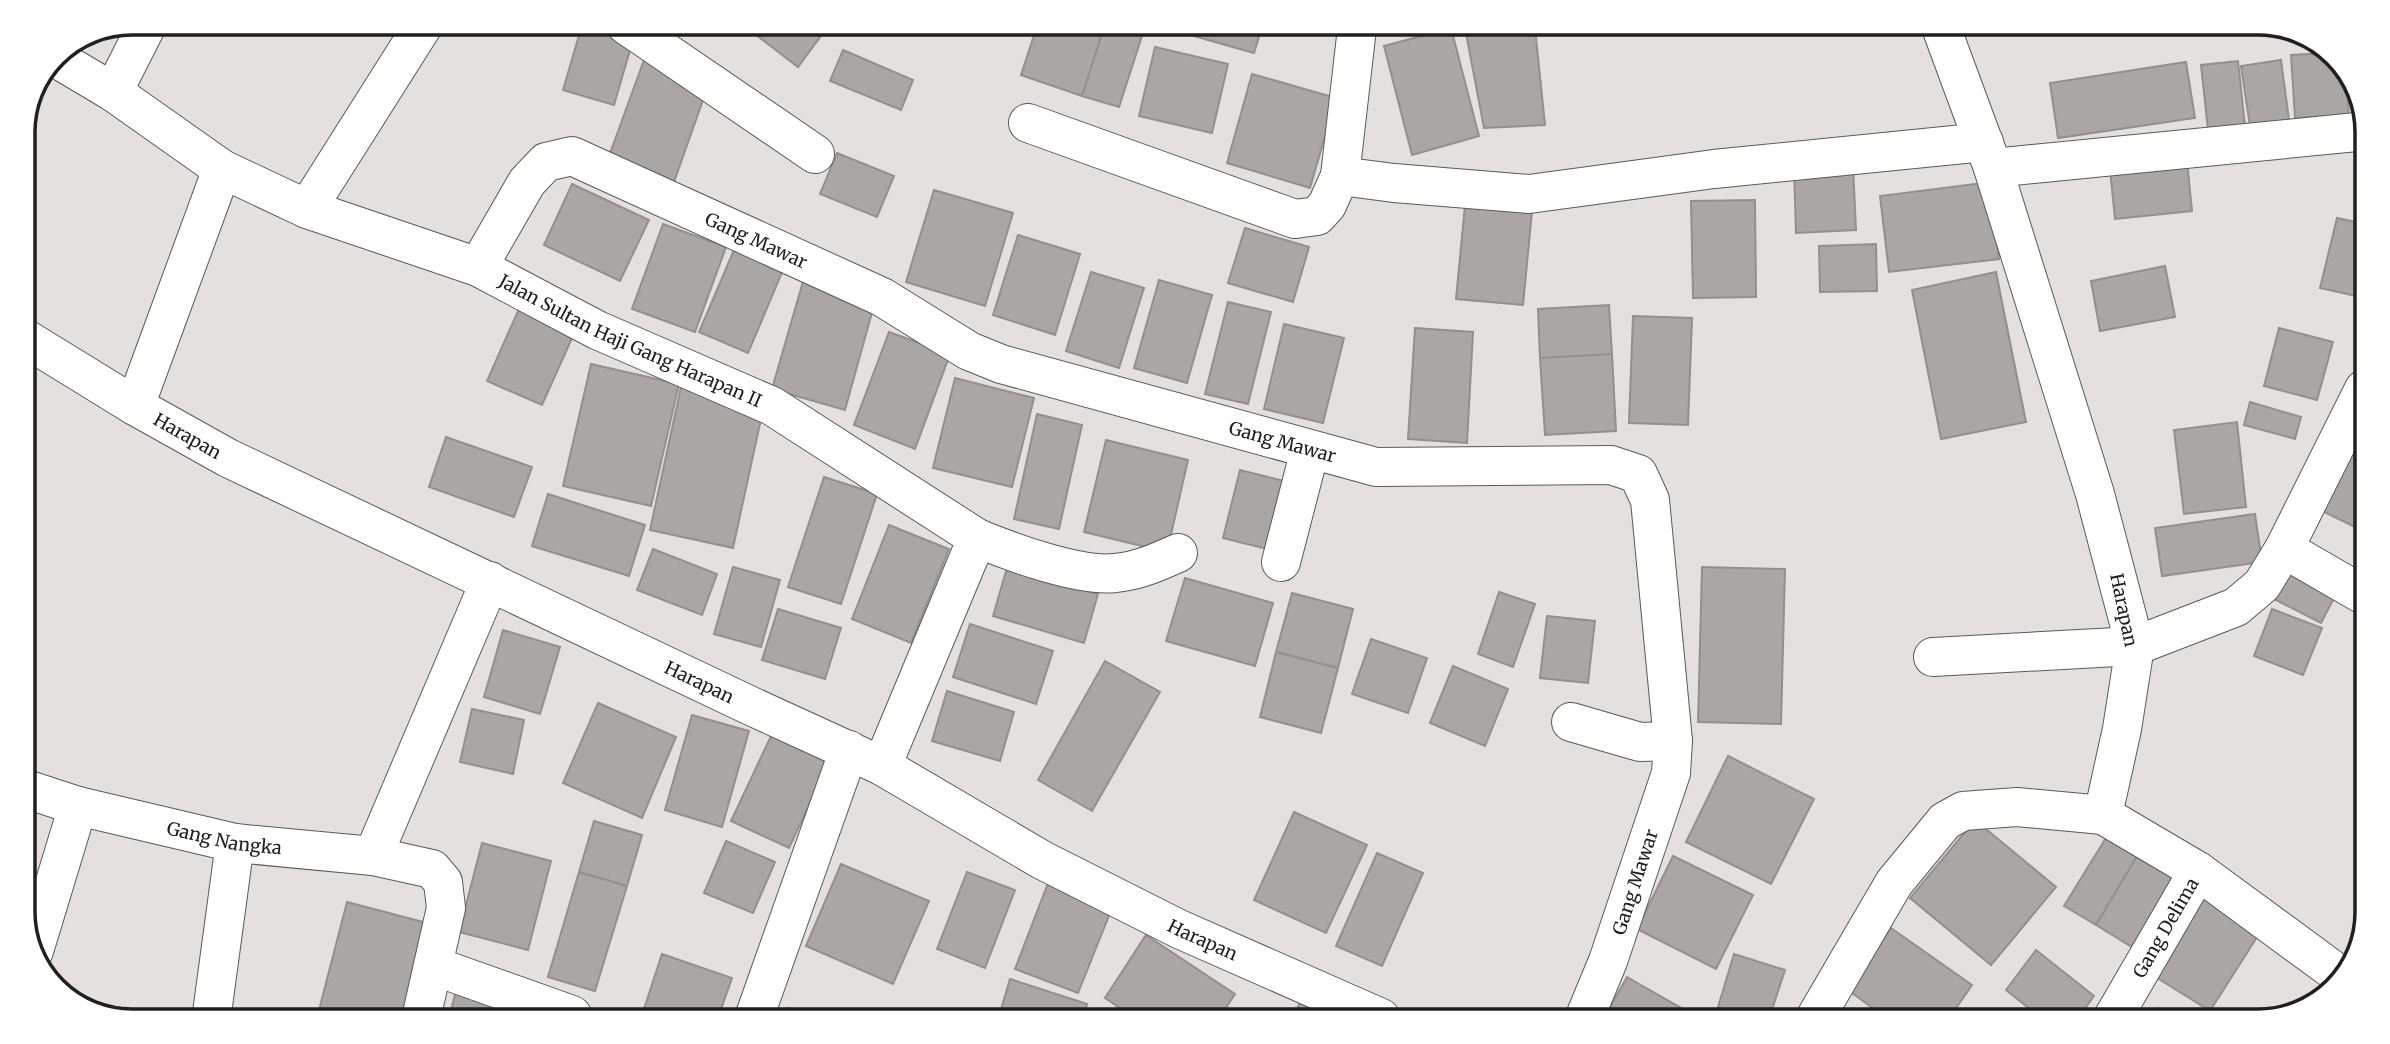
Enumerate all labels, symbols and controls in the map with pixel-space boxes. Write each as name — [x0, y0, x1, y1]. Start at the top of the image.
street label: Gang Mawar — [702, 207, 811, 273]
street label: Jalan Sultan Haji Gang Harapan II — [494, 268, 766, 412]
street label: Harapan — [150, 407, 226, 464]
street label: Gang Mawar — [1227, 416, 1339, 467]
street label: Harapan — [2105, 571, 2143, 649]
street label: Harapan — [661, 655, 738, 708]
street label: Gang Nangka — [165, 816, 283, 859]
street label: Gang Mawar — [1607, 826, 1663, 938]
street label: Gang Delima — [2127, 873, 2203, 982]
street label: Harapan — [1164, 914, 1241, 965]

